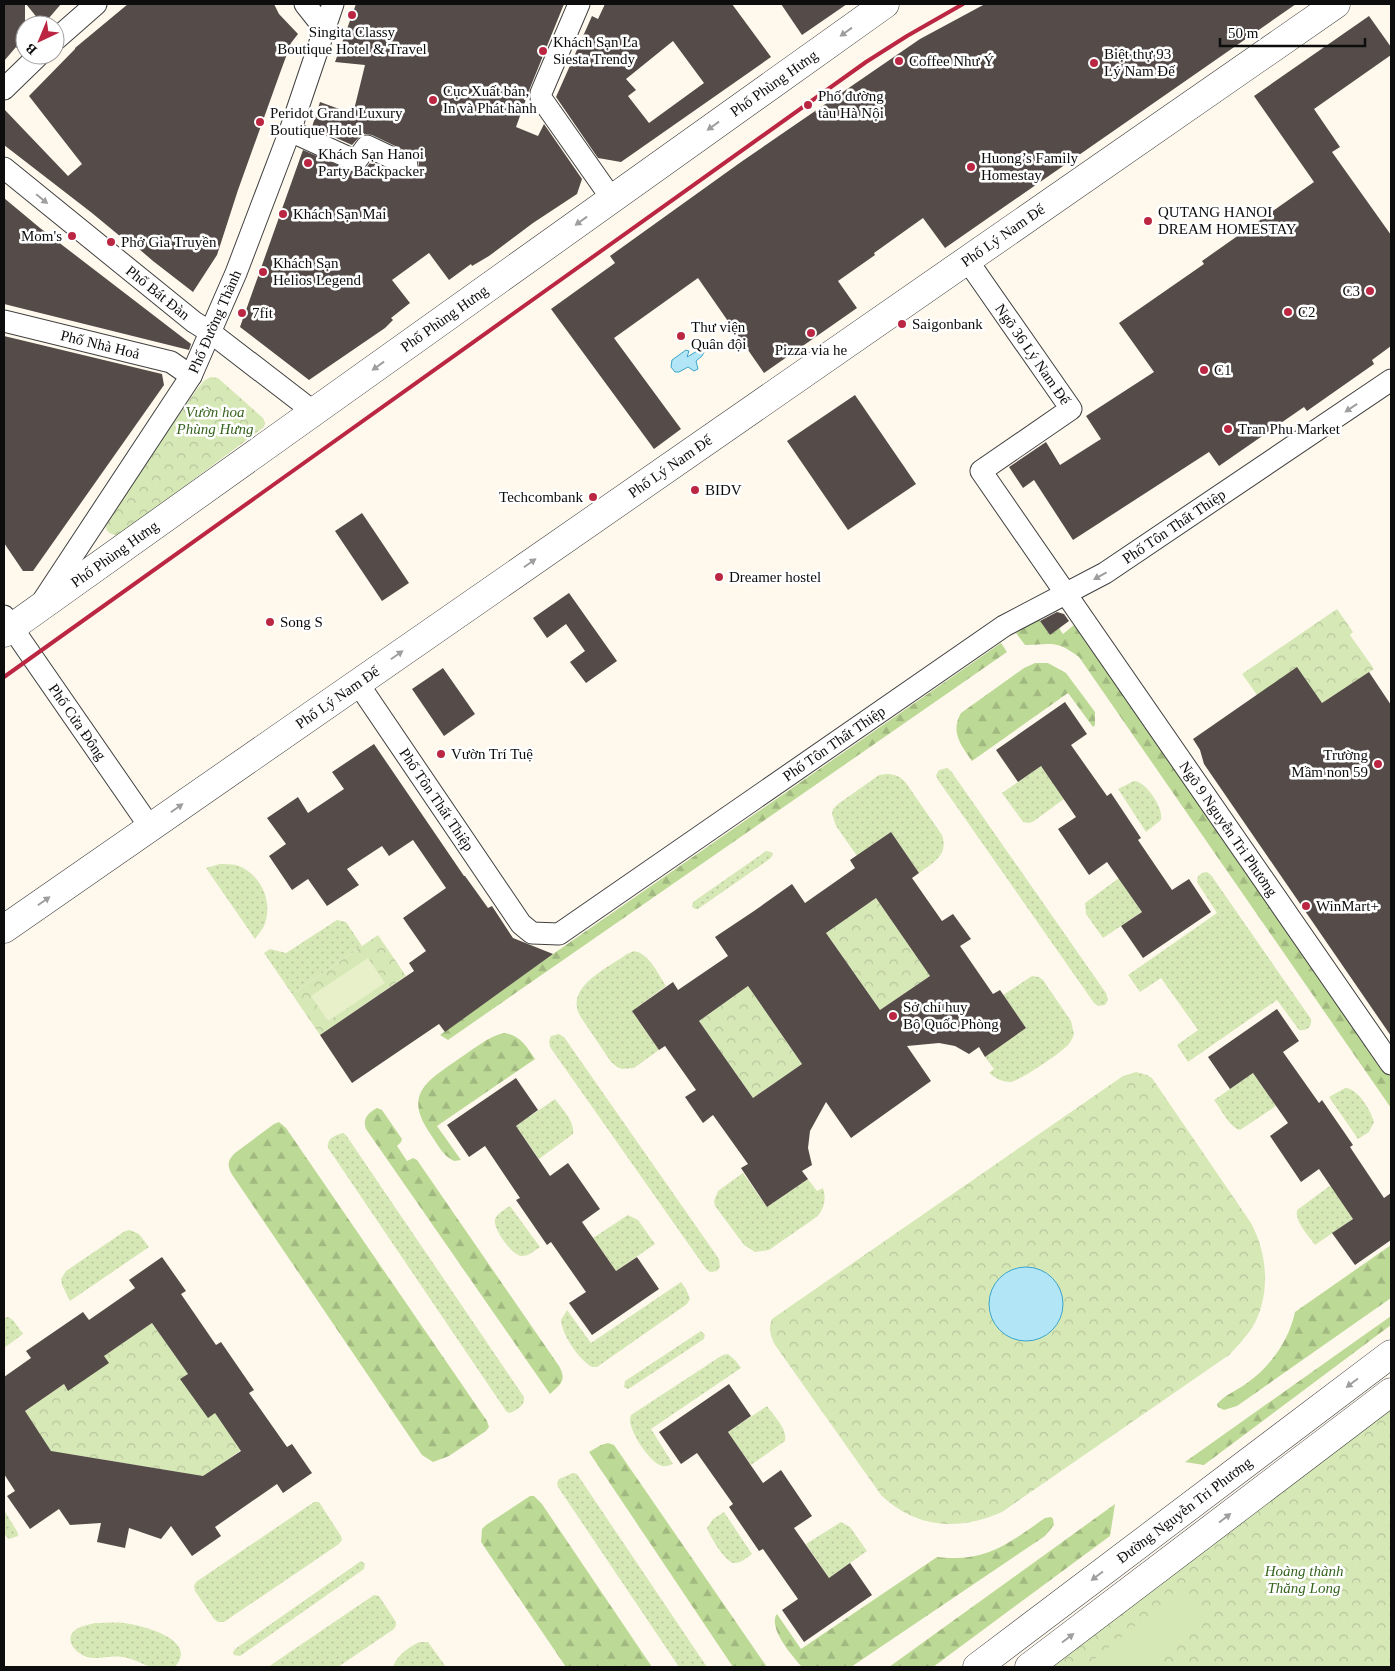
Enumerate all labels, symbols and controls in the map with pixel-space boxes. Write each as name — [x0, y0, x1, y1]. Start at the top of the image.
marker: Singita Classy Boutique Hotel & Travel — [346, 9, 358, 21]
north arrow — [15, 15, 65, 65]
scale bar — [1220, 15, 1365, 47]
place label: Singita Classy Boutique Hotel & Travel — [277, 24, 427, 57]
text: 50 m — [1228, 25, 1259, 41]
one-way arrow — [839, 27, 852, 37]
place label: Khách Sạn La Siesta Trendy — [553, 34, 638, 67]
text: B — [23, 40, 40, 58]
marker: Khách Sạn La Siesta Trendy — [537, 45, 549, 57]
place label: Biệt thự 93 Lý Nam Đế — [1104, 46, 1175, 79]
street label: Phố Phùng Hưng — [727, 47, 821, 120]
place label: Coffee Như Ý — [909, 53, 995, 69]
marker: Coffee Như Ý — [893, 55, 905, 67]
marker: Biệt thự 93 Lý Nam Đế — [1088, 57, 1100, 69]
place label: Cục Xuất bản, In và Phát hành — [443, 83, 537, 116]
place label: Phố đường tàu Hà Nội — [818, 88, 884, 121]
marker: Cục Xuất bản, In và Phát hành — [427, 94, 439, 106]
marker: Phố đường tàu Hà Nội — [802, 99, 814, 111]
place label: Peridot Grand Luxury Boutique Hotel — [270, 105, 403, 138]
marker: Peridot Grand Luxury Boutique Hotel — [254, 116, 266, 128]
one-way arrow — [707, 121, 720, 132]
place label: Khách Sạn Hanoi Party Backpacker — [318, 146, 424, 179]
place label: Huong’s Family Homestay — [981, 150, 1079, 183]
marker: Khách Sạn Hanoi Party Backpacker — [302, 157, 314, 169]
marker: Huong’s Family Homestay — [965, 161, 977, 173]
one-way arrow — [35, 193, 48, 204]
street label: Phố Lý Nam Đế — [958, 201, 1048, 270]
place label: QUTANG HANOI DREAM HOMESTAY — [1158, 204, 1297, 237]
place label: Khách Sạn Mai — [293, 206, 386, 222]
marker: Khách Sạn Mai — [277, 208, 289, 220]
marker: QUTANG HANOI DREAM HOMESTAY — [1142, 215, 1154, 227]
one-way arrow — [574, 216, 588, 226]
place label: Mom's — [21, 228, 62, 244]
marker: Mom's — [66, 230, 78, 242]
place label: Phở Gia Truyền — [121, 234, 217, 250]
marker: Phở Gia Truyền — [105, 236, 117, 248]
place label: Khách Sạn Helios Legend — [273, 255, 361, 288]
street label: Phố Bát Đàn — [123, 262, 193, 323]
marker: Khách Sạn Helios Legend — [257, 266, 269, 278]
street label: Phố Đường Thành — [185, 267, 244, 376]
street label: Phố Phùng Hưng — [398, 282, 491, 355]
place label: C3 — [1342, 283, 1360, 299]
marker: C3 — [1364, 285, 1376, 297]
street label: Ngõ 36 Lý Nam Đế — [992, 301, 1074, 408]
place label: C2 — [1298, 304, 1316, 320]
place label: 7fit — [252, 305, 274, 321]
marker: C2 — [1282, 306, 1294, 318]
marker: 7fit — [236, 307, 248, 319]
place label: Saigonbank — [912, 316, 983, 332]
marker: Saigonbank — [896, 318, 908, 330]
place label: Thư viện Quân đội — [691, 319, 746, 352]
street label: Phố Nhà Hoả — [59, 327, 142, 362]
marker: Pizza via he — [805, 327, 817, 339]
marker: Thư viện Quân đội — [675, 330, 687, 342]
place label: Pizza via he — [775, 342, 848, 358]
one-way arrow — [371, 361, 384, 371]
place label: C1 — [1214, 362, 1232, 378]
marker: C1 — [1198, 364, 1210, 376]
one-way arrow — [1344, 403, 1358, 413]
park label: Vườn hoa Phùng Hưng — [176, 404, 254, 437]
place label: Tran Phu Market — [1238, 421, 1341, 437]
marker: Tran Phu Market — [1222, 423, 1234, 435]
street label: Phố Lý Nam Đế — [625, 432, 715, 501]
place label: BIDV — [705, 482, 742, 498]
marker: BIDV — [689, 484, 701, 496]
street label: Phố Tôn Thất Thiệp — [1120, 486, 1228, 567]
place label: Techcombank — [499, 489, 583, 505]
marker: Techcombank — [587, 491, 599, 503]
street label: Phố Phùng Hưng — [68, 517, 162, 590]
one-way arrow — [524, 558, 537, 568]
place label: Dreamer hostel — [729, 569, 821, 585]
marker: Dreamer hostel — [713, 571, 725, 583]
one-way arrow — [1092, 572, 1107, 580]
place label: Song S — [280, 614, 323, 630]
marker: Song S — [264, 616, 276, 628]
one-way arrow — [390, 650, 404, 660]
street label: Phố Lý Nam Đế — [293, 663, 383, 732]
street label: Phố Cửa Đông — [45, 681, 110, 764]
street label: Phố Tôn Thất Thiệp — [780, 703, 888, 785]
street label: Phố Tôn Thất Thiệp — [396, 745, 477, 854]
place label: Vườn Trí Tuệ — [451, 746, 533, 762]
place label: Trường Mầm non 59 — [1291, 747, 1368, 780]
marker: Vườn Trí Tuệ — [435, 748, 447, 760]
street label: Ngõ 9 Nguyễn Tri Phương — [1176, 758, 1281, 900]
marker: Trường Mầm non 59 — [1372, 758, 1384, 770]
one-way arrow — [170, 803, 184, 813]
one-way arrow — [37, 896, 51, 906]
place label: WinMart+ — [1316, 898, 1379, 914]
marker: WinMart+ — [1300, 900, 1312, 912]
place label: Sở chỉ huy Bộ Quốc Phòng — [903, 999, 999, 1032]
marker: Sở chỉ huy Bộ Quốc Phòng — [887, 1010, 899, 1022]
one-way arrow — [1345, 1378, 1359, 1388]
street label: Đường Nguyễn Tri Phương — [1114, 1454, 1255, 1566]
one-way arrow — [1218, 1513, 1231, 1524]
park label: Hoàng thành Thăng Long — [1264, 1563, 1343, 1596]
one-way arrow — [1091, 1571, 1104, 1582]
one-way arrow — [1061, 1632, 1074, 1643]

